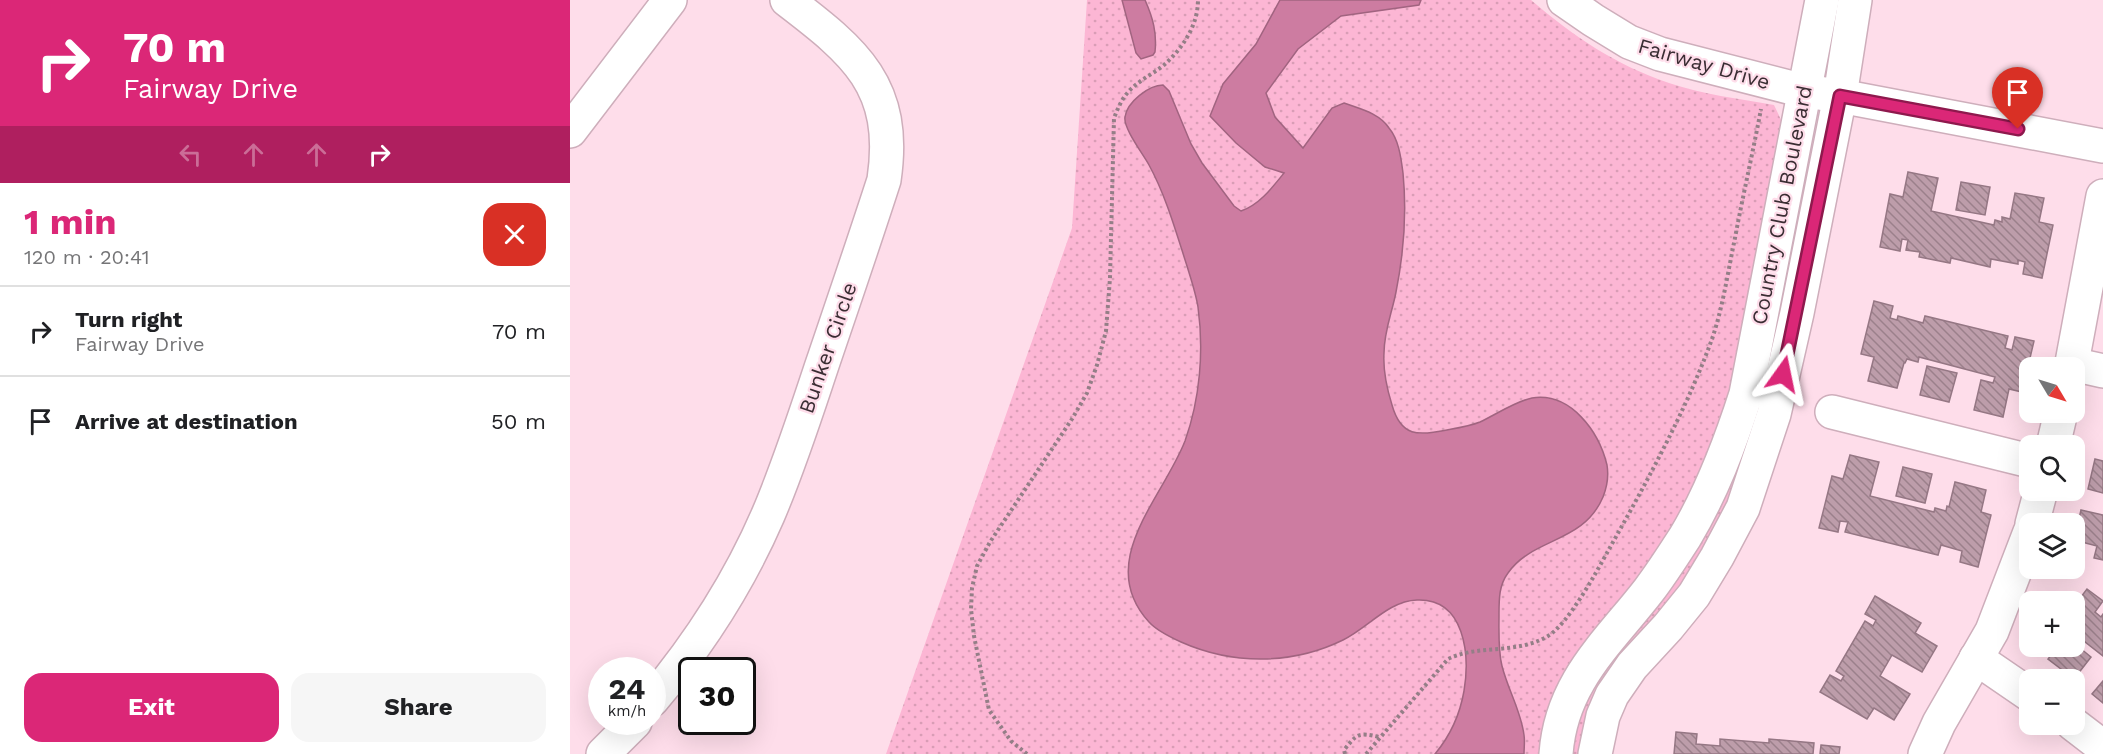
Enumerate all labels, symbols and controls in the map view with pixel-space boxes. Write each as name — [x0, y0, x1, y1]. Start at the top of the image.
text: 70 m — [123, 23, 226, 72]
icon: right — [24, 24, 102, 102]
street label: Fairway Drive — [1635, 33, 1773, 94]
pin — [1992, 67, 2043, 129]
text: Fairway Drive — [123, 73, 298, 105]
icon: arrive — [2001, 76, 2034, 109]
street label: Country Club Boulevard — [1746, 83, 1817, 327]
icon: left — [174, 138, 207, 171]
icon: ahead — [237, 138, 270, 171]
icon: ahead — [300, 138, 333, 171]
icon: right — [363, 138, 396, 171]
text: 1 min — [24, 201, 116, 243]
button: close — [483, 203, 546, 266]
text: 120 m · 20:41 — [24, 245, 150, 269]
street label: Bunker Circle — [793, 279, 862, 417]
text: Turn right — [75, 307, 182, 332]
icon: right — [24, 315, 57, 348]
text: 70 m — [492, 319, 546, 344]
text: Fairway Drive — [75, 332, 205, 356]
position arrow — [1751, 342, 1815, 406]
north arrow — [2019, 357, 2085, 423]
map controls — [2019, 357, 2085, 735]
icon: arrive — [24, 405, 57, 438]
text: Arrive at destination — [75, 409, 298, 434]
text: 50 m — [491, 409, 546, 434]
button: search — [2019, 435, 2085, 501]
button: layers — [2019, 513, 2085, 579]
button: + — [2019, 591, 2085, 657]
speed limit sign: 30 — [678, 657, 756, 735]
button: − — [2019, 669, 2085, 735]
text: 24 — [609, 671, 645, 706]
button: Exit — [24, 673, 279, 742]
button: Share — [291, 673, 546, 742]
text: km/h — [608, 702, 646, 720]

